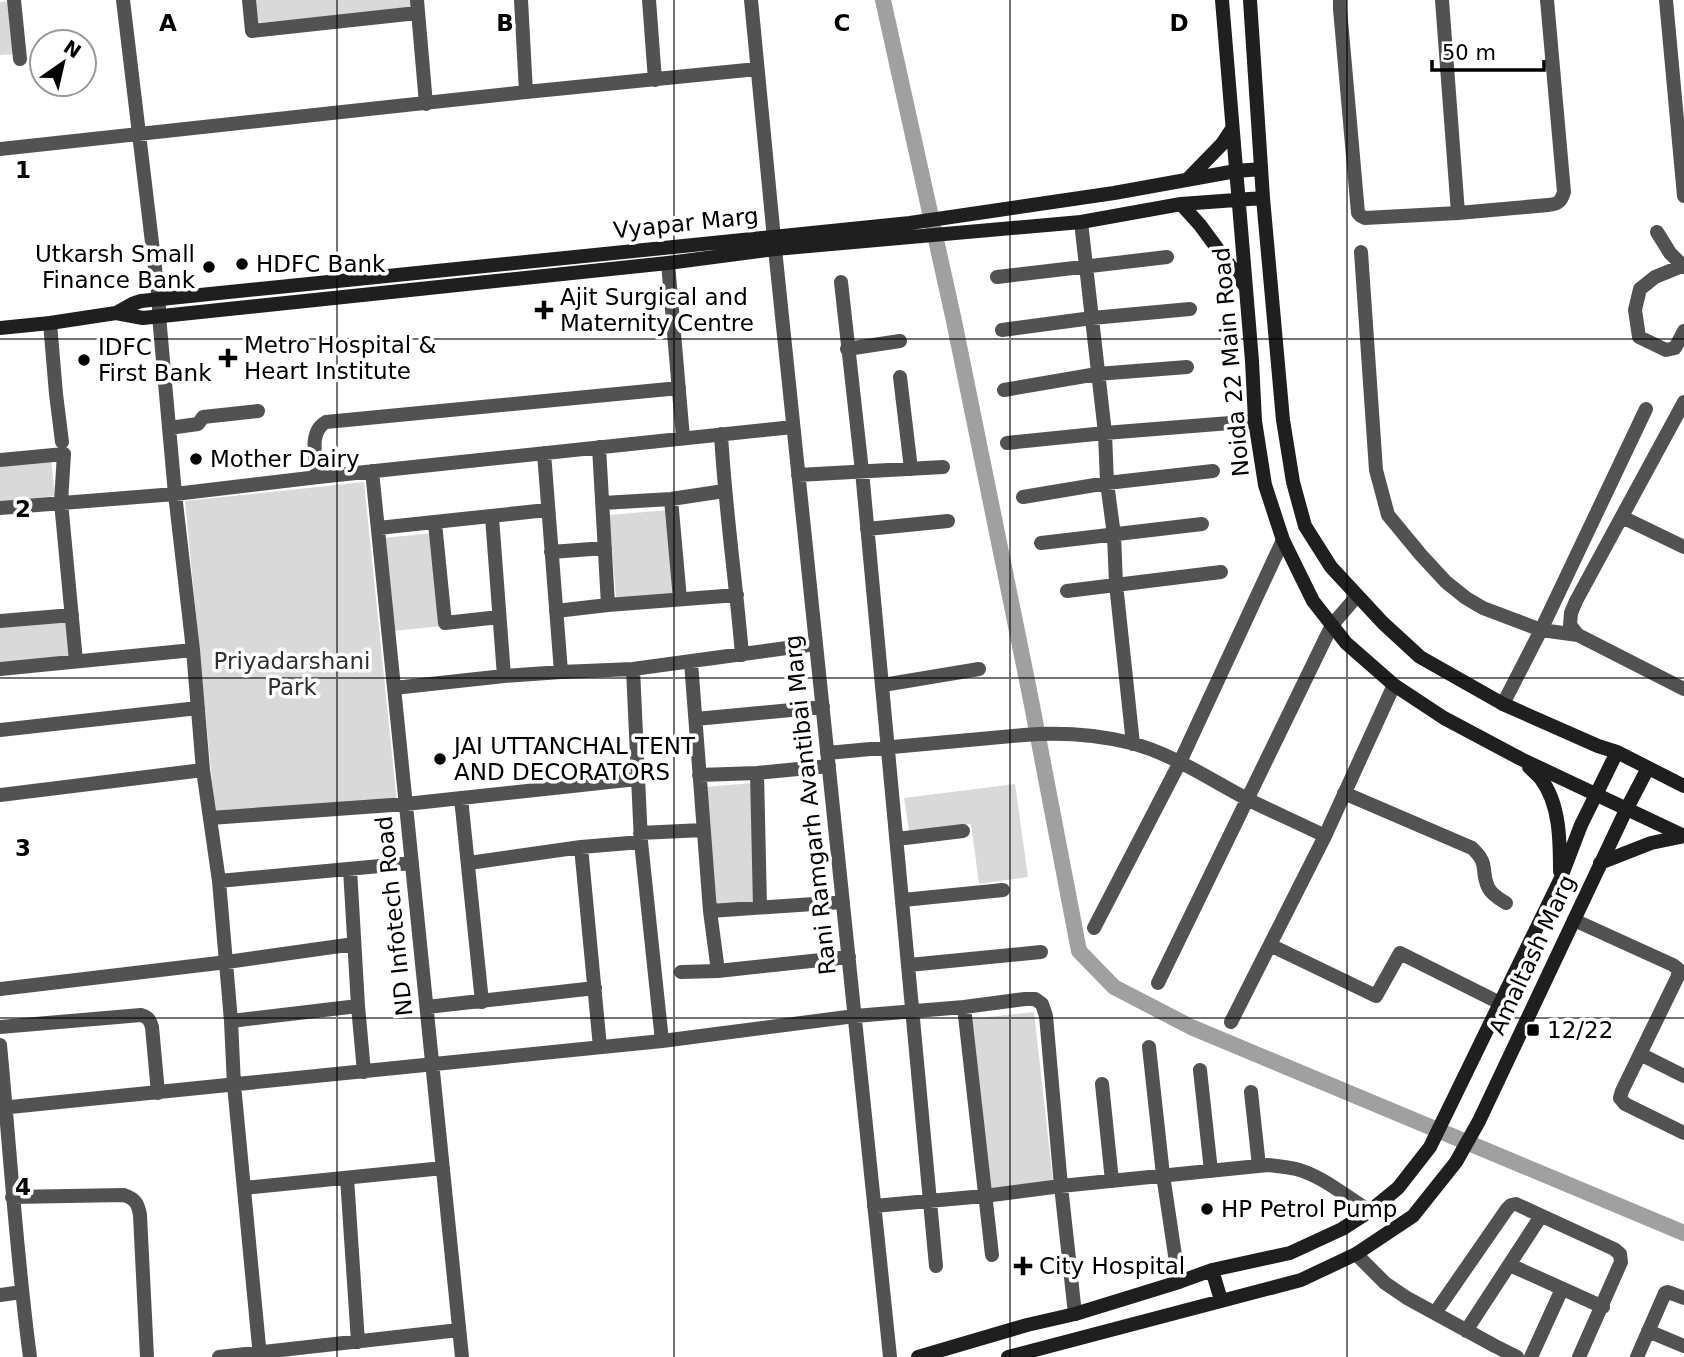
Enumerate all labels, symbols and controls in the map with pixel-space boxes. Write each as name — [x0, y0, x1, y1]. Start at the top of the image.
text: A — [159, 10, 177, 36]
text: B — [496, 10, 514, 36]
text: C — [834, 10, 850, 36]
text: D — [1169, 10, 1189, 36]
north arrow — [28, 28, 98, 98]
scale bar — [1432, 28, 1544, 72]
text: N — [60, 35, 85, 62]
text: 50 m — [1442, 41, 1496, 65]
text: 1 — [15, 157, 31, 183]
street label: Vyapar Marg — [612, 202, 760, 244]
place label: Utkarsh Small Finance Bank — [35, 241, 196, 293]
street label: Noida 22 Main Road — [1208, 246, 1254, 478]
place label: HDFC Bank — [256, 251, 386, 277]
marker: HDFC Bank — [234, 256, 250, 272]
marker: Utkarsh Small Finance Bank — [201, 259, 217, 275]
place label: Ajit Surgical and Maternity Centre — [560, 284, 754, 336]
marker: Ajit Surgical and Maternity Centre — [534, 300, 554, 320]
place label: Metro Hospital & Heart Institute — [244, 332, 436, 384]
place label: IDFC First Bank — [98, 334, 212, 386]
marker: Metro Hospital & Heart Institute — [218, 348, 238, 368]
marker: IDFC First Bank — [76, 352, 92, 368]
place label: Mother Dairy — [210, 446, 360, 472]
marker: Mother Dairy — [188, 451, 204, 467]
text: 2 — [15, 496, 31, 522]
street label: Rani Ramgarh Avantibai Marg — [779, 634, 841, 976]
park label: Priyadarshani Park — [214, 648, 370, 700]
place label: JAI UTTANCHAL TENT AND DECORATORS — [452, 733, 696, 785]
marker: JAI UTTANCHAL TENT AND DECORATORS — [432, 751, 448, 767]
street label: ND Infotech Road — [371, 815, 417, 1017]
text: 3 — [15, 835, 31, 861]
street label: Amaltash Marg — [1484, 871, 1580, 1039]
place label: 12/22 — [1547, 1017, 1613, 1043]
marker: 12/22 — [1525, 1022, 1541, 1038]
text: 4 — [15, 1174, 31, 1200]
place label: HP Petrol Pump — [1221, 1196, 1397, 1222]
marker: HP Petrol Pump — [1199, 1201, 1215, 1217]
place label: City Hospital — [1039, 1253, 1185, 1279]
marker: City Hospital — [1013, 1256, 1033, 1276]

